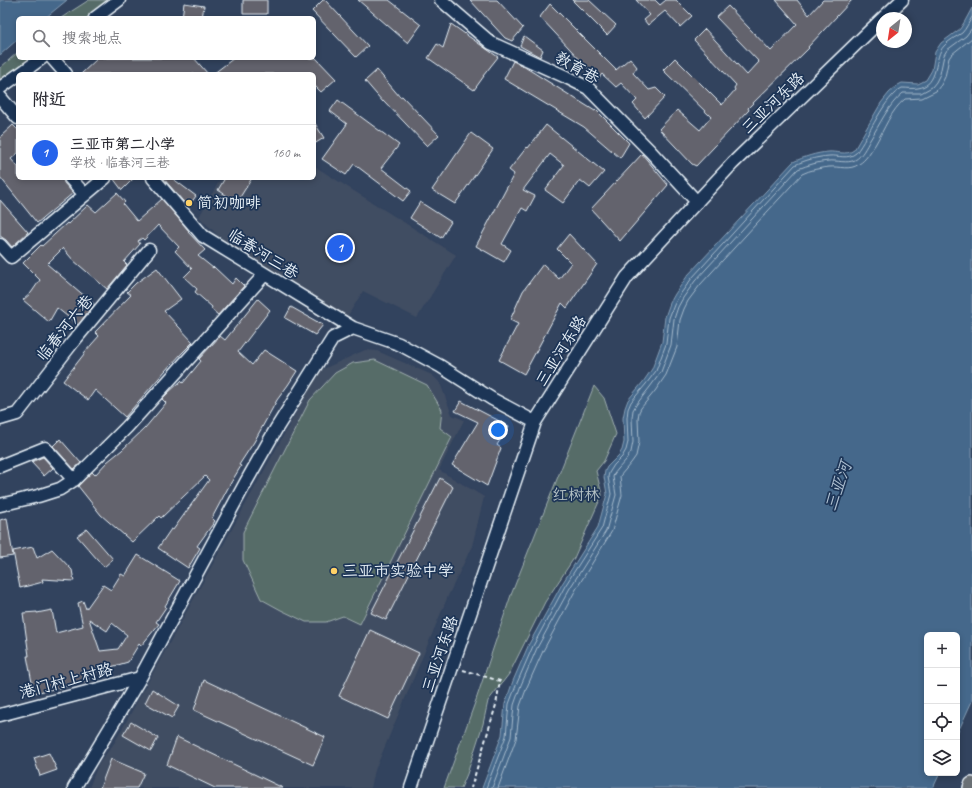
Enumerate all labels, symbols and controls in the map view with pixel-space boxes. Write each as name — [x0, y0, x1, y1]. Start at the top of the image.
north arrow — [876, 12, 912, 48]
search box — [16, 16, 316, 60]
icon: search — [30, 27, 52, 49]
text: 搜索地点 — [62, 29, 122, 48]
street label: 教育巷 — [551, 47, 603, 89]
street label: 三亚河东路 — [737, 68, 809, 138]
text: 附近 — [32, 89, 66, 110]
text: 三亚市第二小学 — [70, 135, 175, 154]
text: 1 — [42, 145, 48, 161]
text: 160 m — [272, 145, 300, 161]
text: 学校 · 临春河三巷 — [70, 155, 170, 171]
place label: 简初咖啡 — [197, 193, 261, 213]
marker: 简初咖啡 — [184, 198, 194, 208]
street label: 临春河三巷 — [224, 224, 302, 284]
pin: 1 — [327, 233, 353, 263]
street label: 临春河六巷 — [32, 291, 98, 365]
street label: 三亚河东路 — [531, 312, 591, 390]
your location — [488, 420, 508, 440]
water label: 三亚河 — [820, 456, 857, 514]
park label: 红树林 — [552, 485, 600, 505]
place label: 三亚市实验中学 — [342, 561, 454, 581]
marker: 三亚市实验中学 — [329, 566, 339, 576]
street label: 三亚河东路 — [418, 613, 462, 695]
map controls — [924, 632, 960, 776]
button: + — [924, 632, 960, 668]
street label: 港门村上村路 — [17, 659, 115, 703]
button: − — [924, 668, 960, 704]
button: locate — [924, 704, 960, 740]
button: layers — [924, 740, 960, 776]

